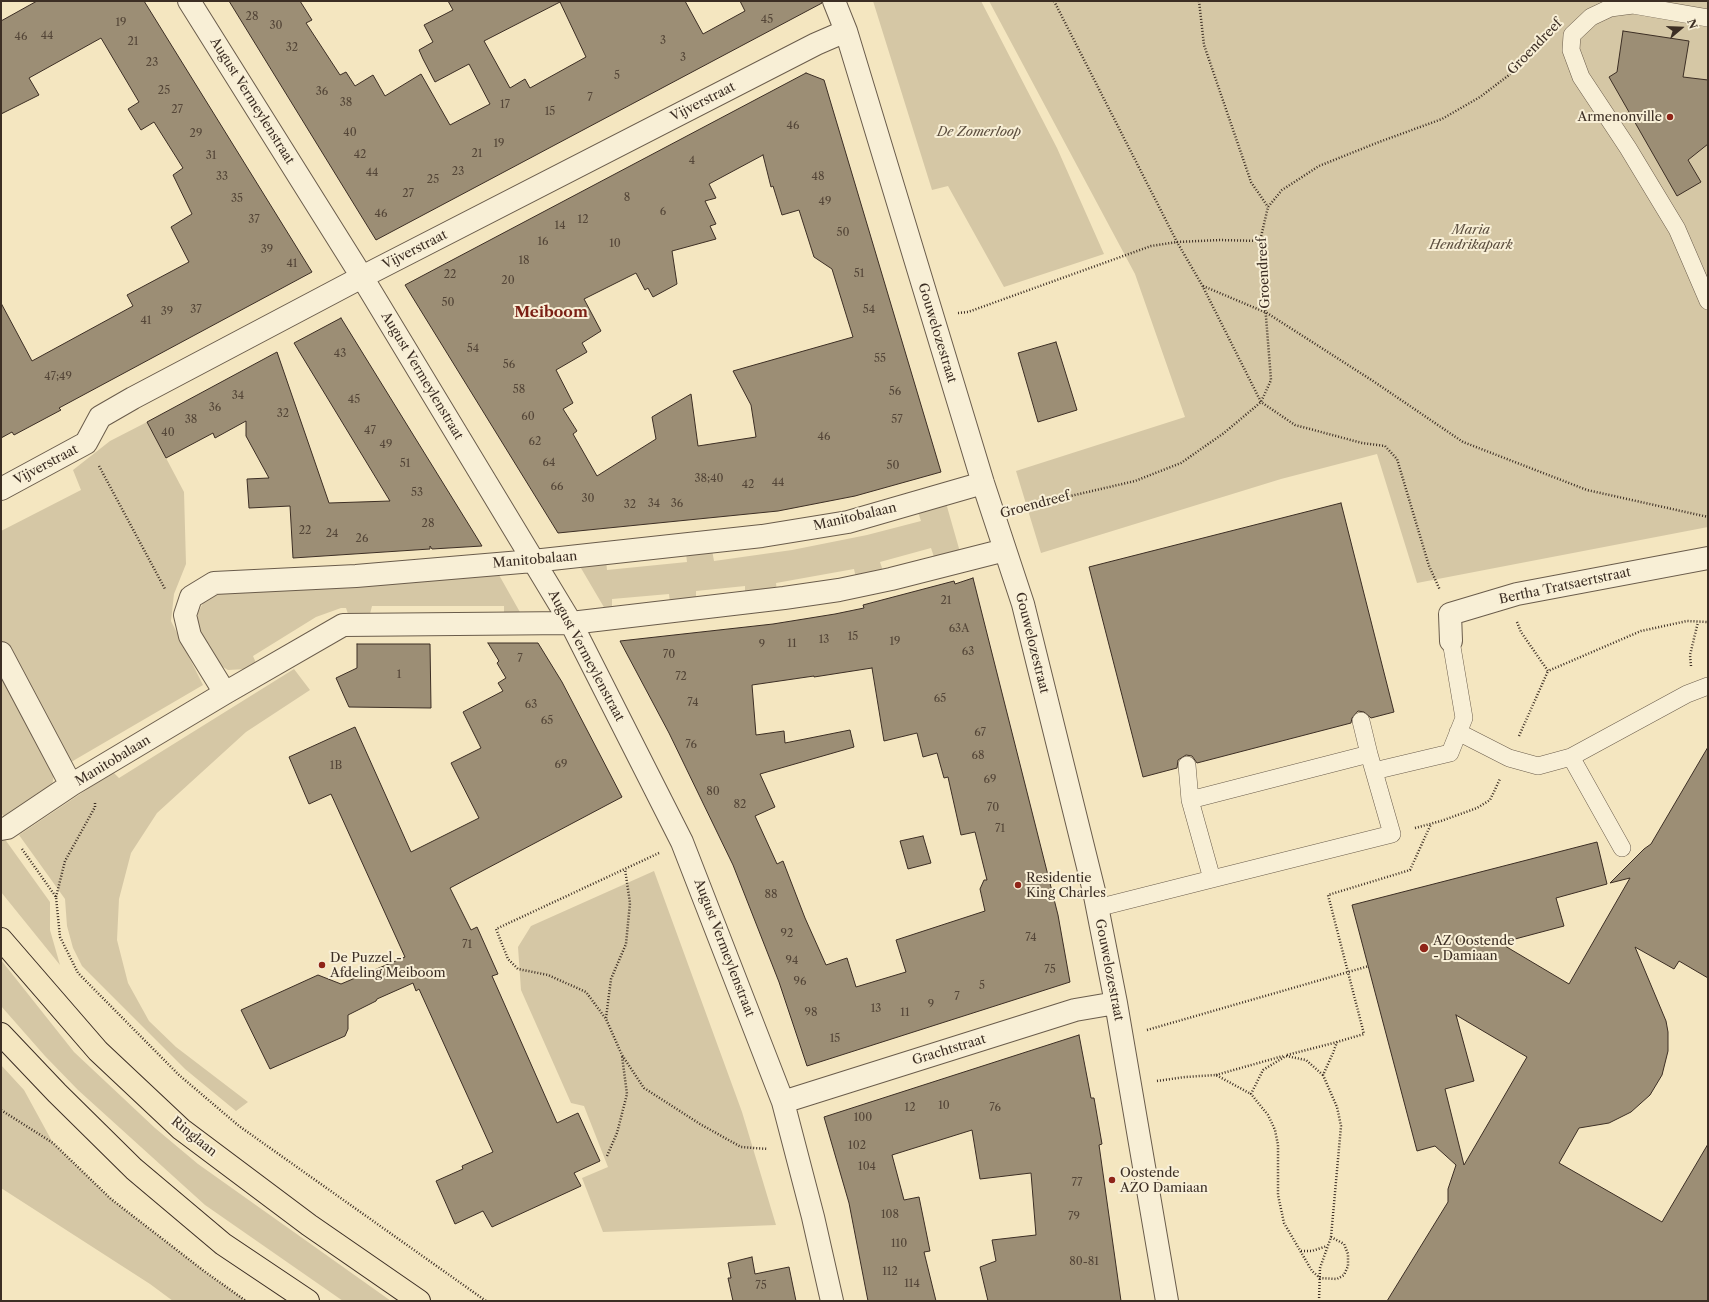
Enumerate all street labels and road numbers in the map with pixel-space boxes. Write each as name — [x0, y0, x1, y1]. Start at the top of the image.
street label: Groendreef — [1505, 16, 1565, 78]
street label: August Vermeylenstraat — [207, 35, 297, 167]
street label: Vijverstraat — [668, 79, 738, 125]
street label: Vijverstraat — [380, 227, 450, 273]
street label: Groendreef — [1254, 237, 1274, 309]
street label: Gouwelozestraat — [914, 281, 960, 385]
street label: August Vermeylenstraat — [378, 309, 466, 443]
street label: Vijverstraat — [11, 442, 81, 488]
street label: Groendreef — [998, 488, 1072, 522]
street label: Manitobalaan — [812, 500, 898, 534]
street label: Manitobalaan — [492, 549, 578, 571]
street label: Bertha Tratsaertstraat — [1498, 564, 1632, 608]
street label: August Vermeylenstraat — [545, 588, 627, 724]
street label: Gouwelozestraat — [1012, 591, 1052, 695]
street label: Manitobalaan — [73, 732, 153, 790]
street label: August Vermeylenstraat — [690, 877, 758, 1019]
street label: Gouwelozestraat — [1091, 918, 1127, 1022]
street label: Grachtstraat — [910, 1031, 988, 1069]
street label: Ringlaan — [168, 1114, 220, 1160]

